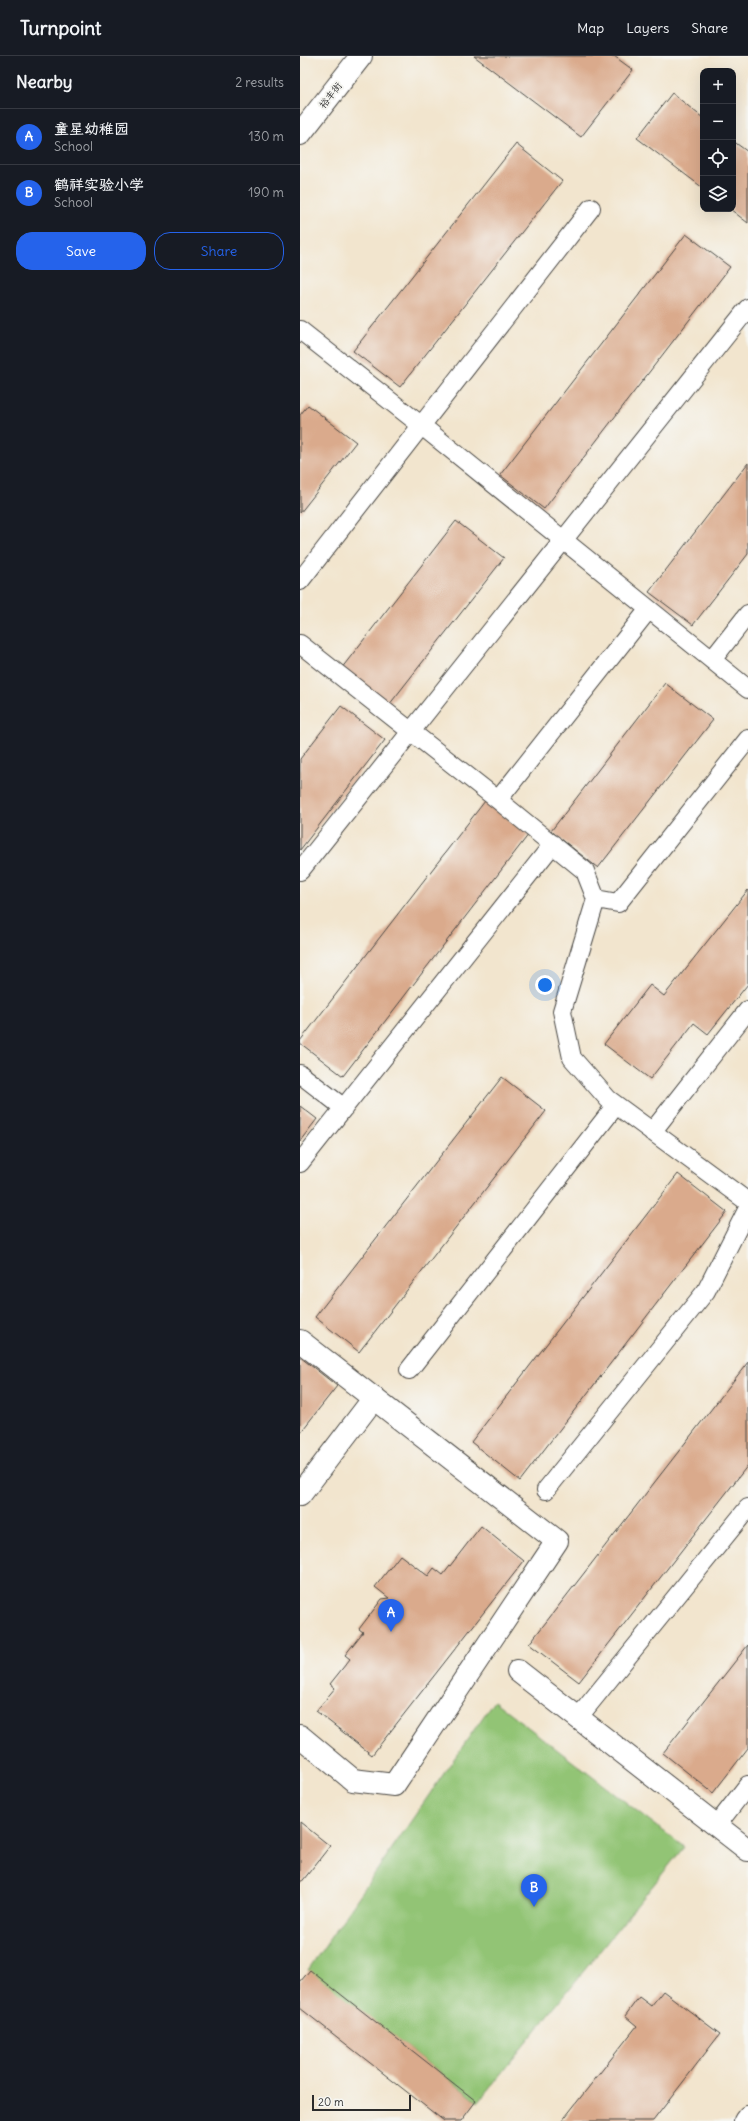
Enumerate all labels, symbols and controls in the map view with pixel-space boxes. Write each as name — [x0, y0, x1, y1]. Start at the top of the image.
text: Turnpoint — [20, 16, 101, 40]
text: Map — [577, 19, 604, 37]
text: Layers — [626, 19, 669, 37]
text: Share — [691, 19, 728, 37]
map controls — [700, 68, 736, 212]
button: + — [700, 68, 736, 104]
text: Nearby — [16, 71, 72, 93]
text: 2 results — [235, 74, 284, 91]
street label: 裕丰街 — [316, 79, 345, 111]
button: − — [700, 104, 736, 140]
text: 童星幼稚园 — [54, 119, 129, 138]
text: A — [25, 128, 33, 145]
text: 130 m — [248, 128, 284, 145]
text: School — [54, 138, 93, 155]
button: locate — [700, 140, 736, 176]
text: 鹤祥实验小学 — [54, 175, 144, 194]
button: layers — [700, 176, 736, 212]
text: B — [25, 184, 33, 201]
text: 190 m — [248, 184, 284, 201]
text: School — [54, 194, 93, 211]
button: Save — [16, 232, 146, 270]
button: Share — [154, 232, 284, 270]
your location — [535, 975, 555, 995]
pin: A — [378, 1599, 404, 1632]
pin: B — [521, 1874, 547, 1907]
scale bar — [312, 2093, 411, 2112]
text: 20 m — [318, 2095, 344, 2109]

